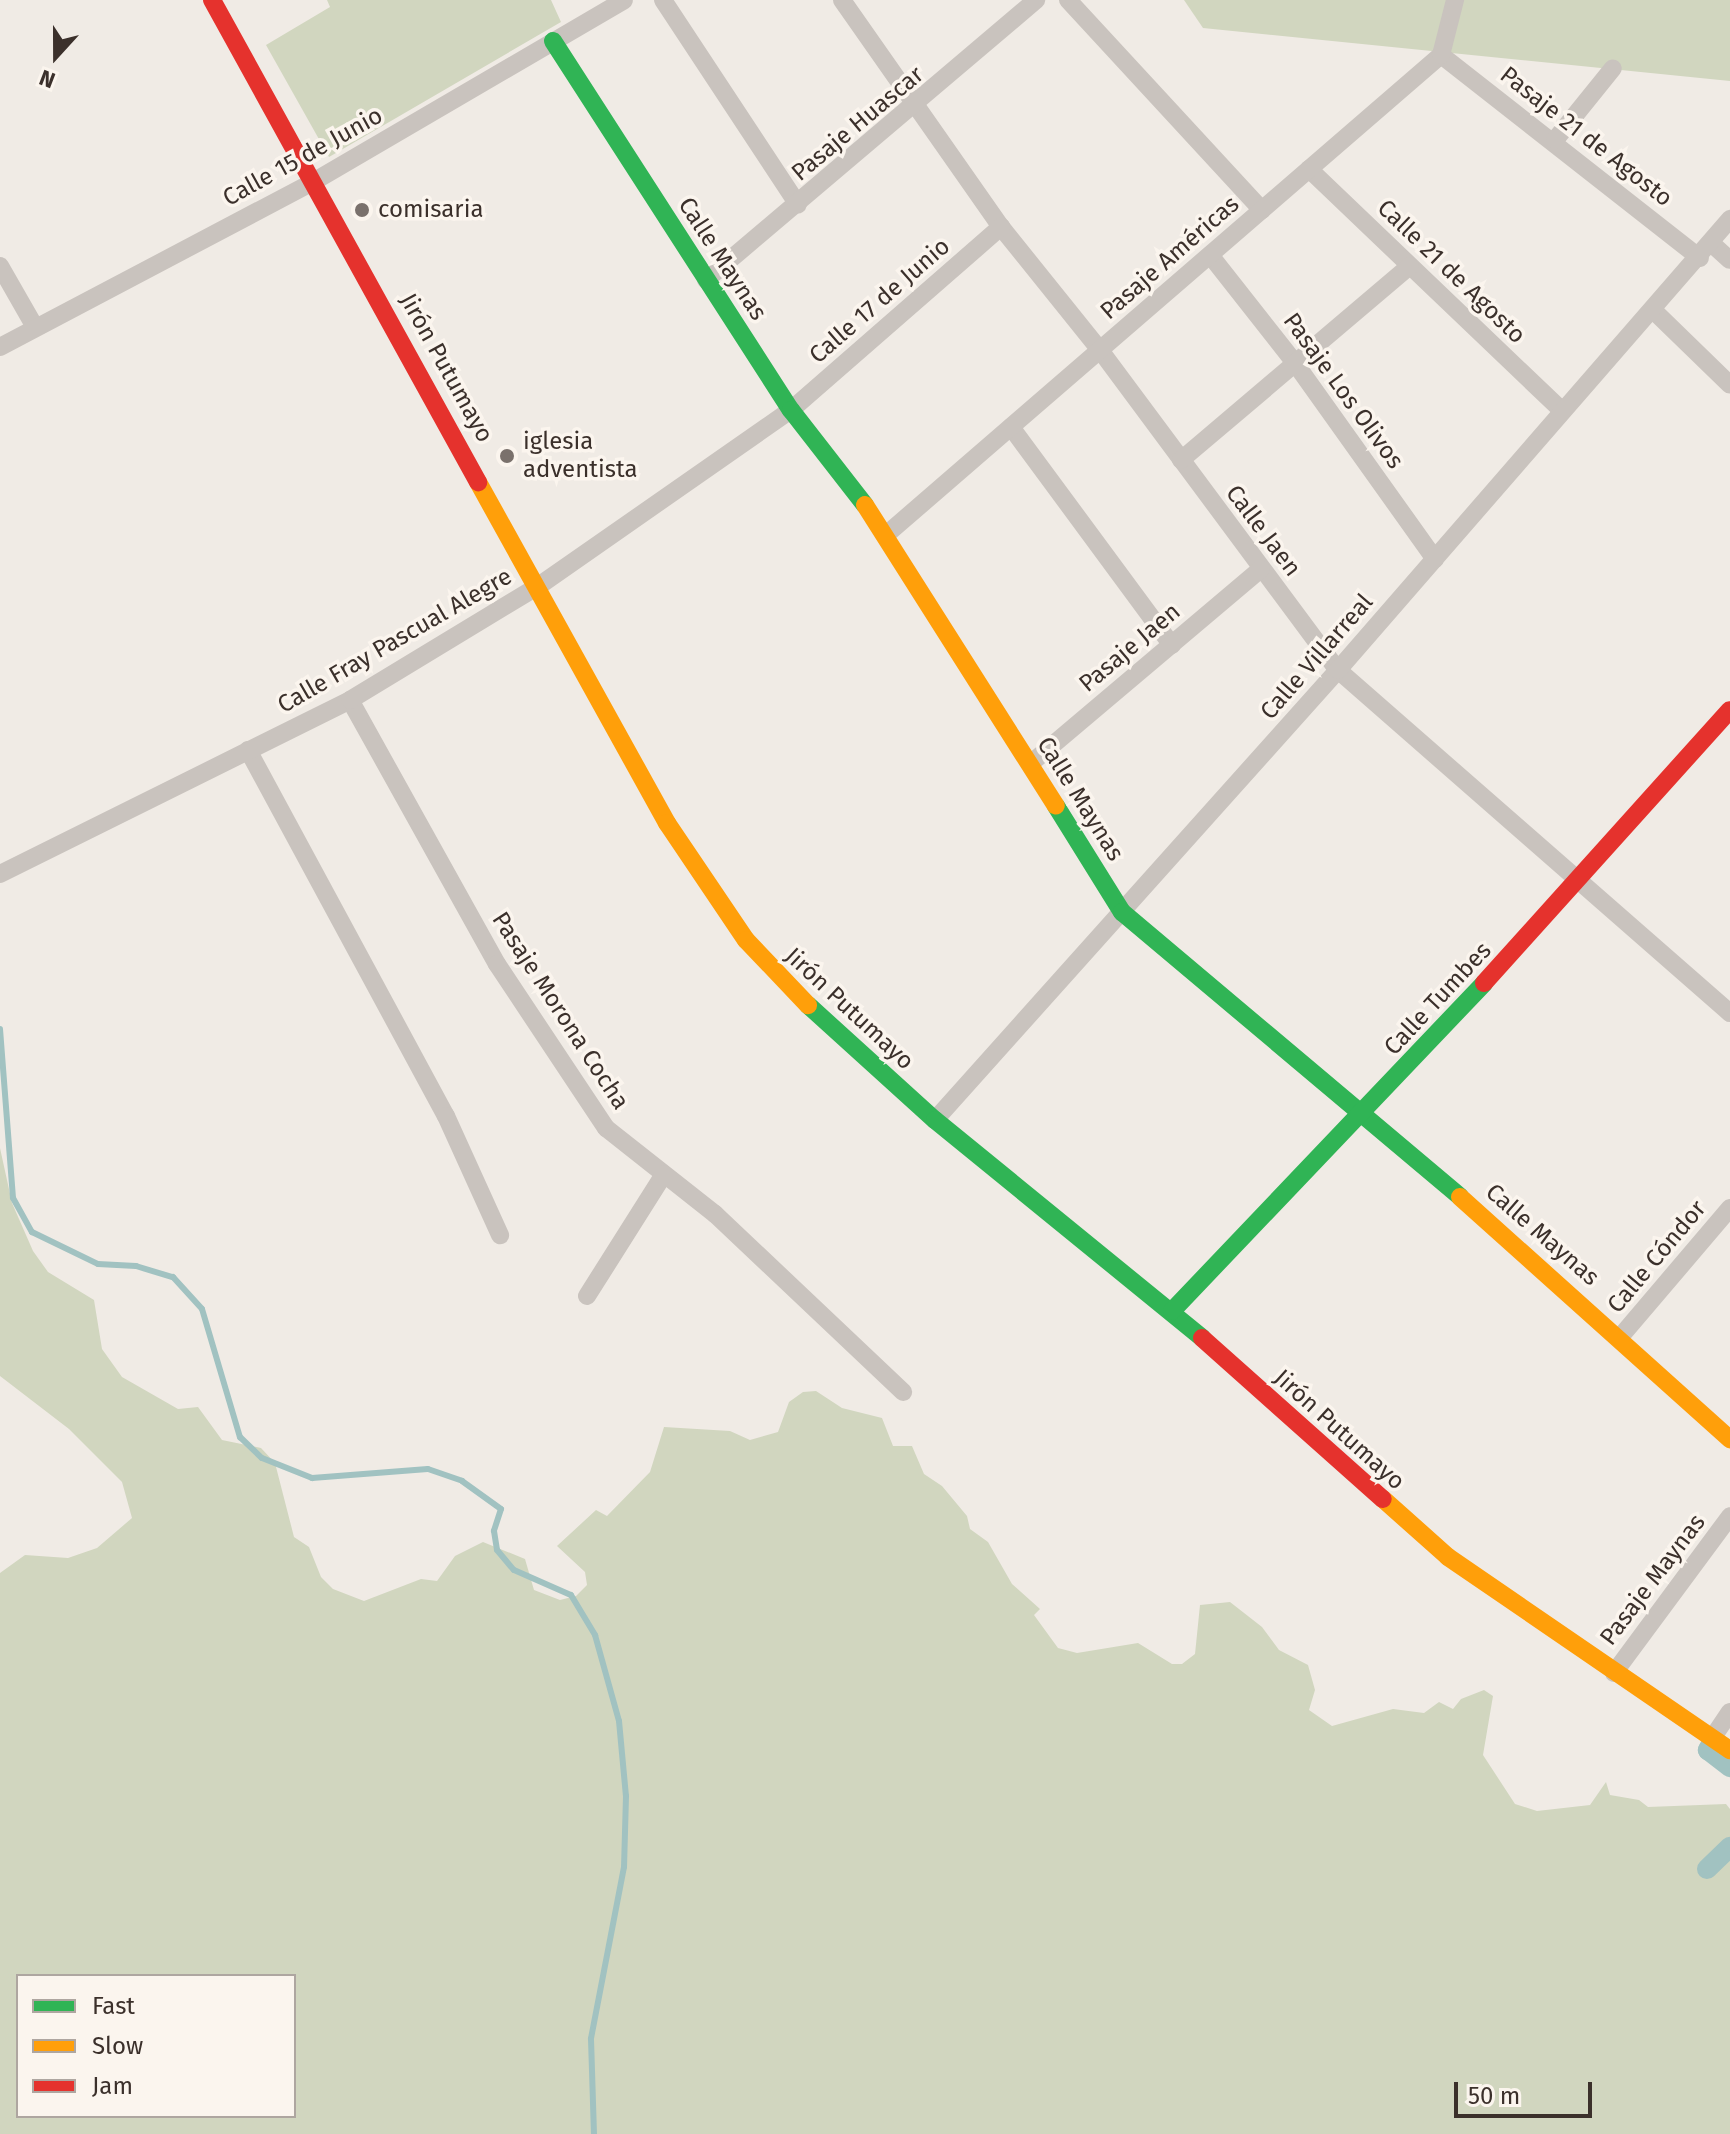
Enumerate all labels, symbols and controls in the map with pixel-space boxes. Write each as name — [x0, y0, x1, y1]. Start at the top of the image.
north arrow — [16, 16, 96, 96]
street label: Pasaje Huascar — [786, 61, 930, 187]
street label: Pasaje 21 de Agosto — [1494, 61, 1678, 213]
text: N — [36, 64, 59, 94]
street label: Calle 15 de Junio — [218, 101, 388, 213]
street label: Pasaje Américas — [1095, 190, 1245, 326]
street label: Calle Maynas — [672, 192, 772, 326]
street label: Calle 21 de Agosto — [1371, 194, 1531, 350]
place label: comisaria — [378, 196, 483, 224]
marker: comisaria — [353, 201, 371, 219]
street label: Calle 17 de Junio — [804, 232, 956, 370]
street label: Jirón Putumayo — [393, 288, 499, 448]
street label: Pasaje Los Olivos — [1277, 307, 1409, 475]
place label: iglesia adventista — [523, 428, 637, 484]
marker: iglesia adventista — [498, 447, 516, 465]
street label: Calle Jaen — [1219, 480, 1307, 582]
street label: Calle Fray Pascual Alegre — [273, 562, 517, 720]
street label: Calle Villarreal — [1255, 588, 1379, 726]
street label: Pasaje Jaen — [1074, 597, 1186, 699]
street label: Calle Maynas — [1031, 732, 1129, 866]
street label: Pasaje Morona Cocha — [485, 907, 635, 1115]
street label: Calle Tumbes — [1378, 937, 1498, 1061]
street label: Jirón Putumayo — [778, 942, 920, 1076]
street label: Calle Maynas — [1479, 1178, 1605, 1292]
street label: Calle Cóndor — [1602, 1195, 1712, 1319]
street label: Jirón Putumayo — [1268, 1364, 1410, 1496]
street label: Pasaje Maynas — [1594, 1509, 1712, 1651]
legend — [16, 1974, 296, 2118]
text: Fast — [92, 1992, 135, 2020]
text: Slow — [92, 2032, 143, 2060]
scale bar — [1458, 2066, 1596, 2116]
text: Jam — [92, 2072, 133, 2100]
text: 50 m — [1468, 2082, 1520, 2110]

